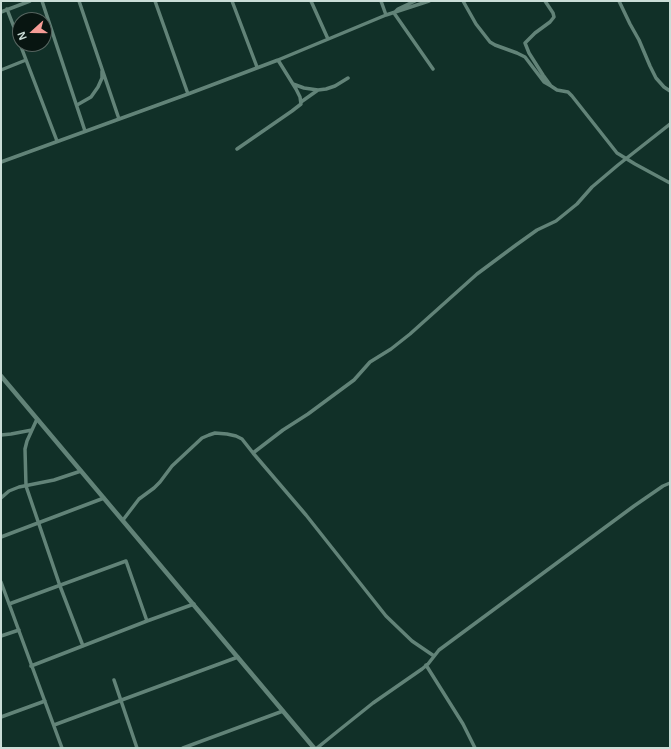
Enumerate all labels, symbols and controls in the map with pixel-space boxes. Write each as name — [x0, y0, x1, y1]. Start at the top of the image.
north arrow — [12, 12, 52, 52]
text: N — [15, 30, 29, 42]

